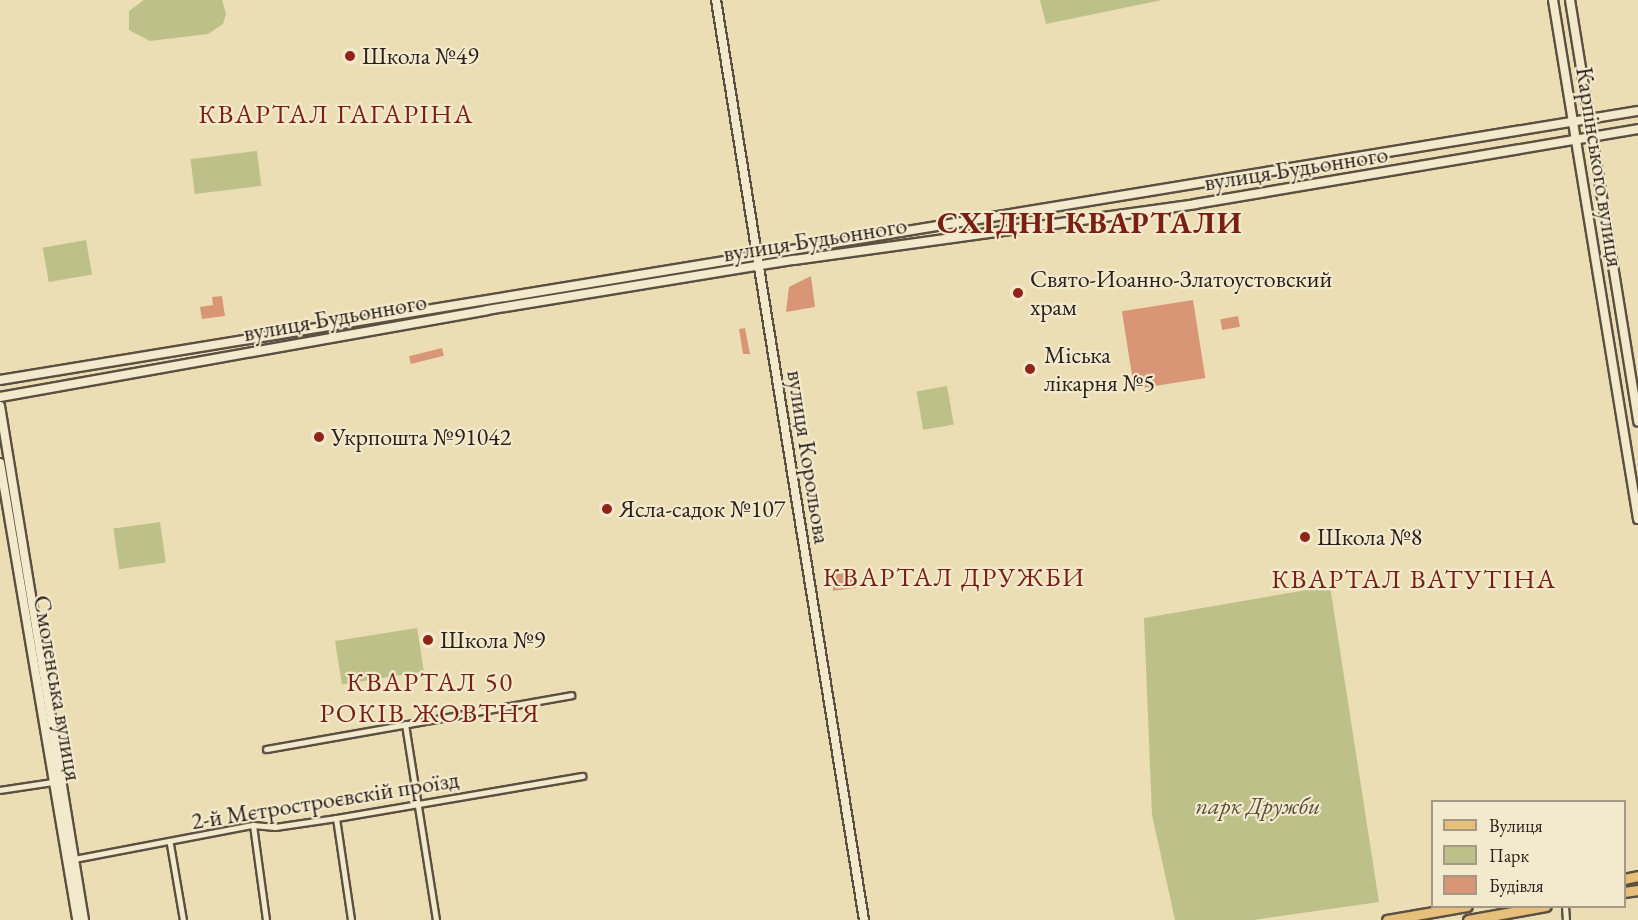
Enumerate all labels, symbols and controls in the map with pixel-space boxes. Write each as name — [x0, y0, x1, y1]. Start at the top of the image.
place label: Школа №49 — [362, 42, 479, 70]
marker: Школа №49 — [343, 49, 357, 63]
street label: Карпінського вулиця — [1570, 65, 1630, 269]
district label: КВАРТАЛ ГАГАРІНА — [198, 98, 474, 130]
street label: вулиця Будьонного — [1202, 139, 1390, 197]
district label: СХІДНІ КВАРТАЛИ — [937, 205, 1243, 241]
street label: вулиця Будьонного — [721, 210, 909, 268]
place label: Свято-Иоанно-Златоустовский храм — [1030, 265, 1332, 321]
marker: Свято-Иоанно-Златоустовский храм — [1011, 286, 1025, 300]
street label: вулиця Будьонного — [241, 287, 429, 347]
place label: Міська лікарня №5 — [1044, 341, 1155, 397]
marker: Міська лікарня №5 — [1021, 360, 1039, 378]
street label: вулиця Корольова — [781, 368, 837, 546]
place label: Укрпошта №91042 — [331, 423, 511, 451]
marker: Укрпошта №91042 — [312, 430, 326, 444]
place label: Ясла-садок №107 — [619, 495, 785, 523]
marker: Ясла-садок №107 — [600, 502, 614, 516]
place label: Школа №8 — [1317, 523, 1422, 551]
marker: Школа №8 — [1298, 530, 1312, 544]
district label: КВАРТАЛ ДРУЖБИ — [823, 561, 1085, 593]
district label: КВАРТАЛ ВАТУТІНА — [1271, 563, 1557, 595]
street label: Смоленська вулиця — [27, 593, 89, 783]
place label: Школа №9 — [440, 626, 545, 654]
marker: Школа №9 — [421, 633, 435, 647]
district label: КВАРТАЛ 50 РОКІВ ЖОВТНЯ — [319, 665, 541, 728]
street label: 2-й Мєтростроєвскій проїзд — [189, 765, 461, 835]
park label: парк Дружби — [1195, 792, 1321, 820]
legend — [1431, 800, 1626, 908]
text: Вулиця — [1489, 814, 1542, 837]
text: Парк — [1489, 844, 1529, 867]
text: Будівля — [1489, 874, 1544, 897]

